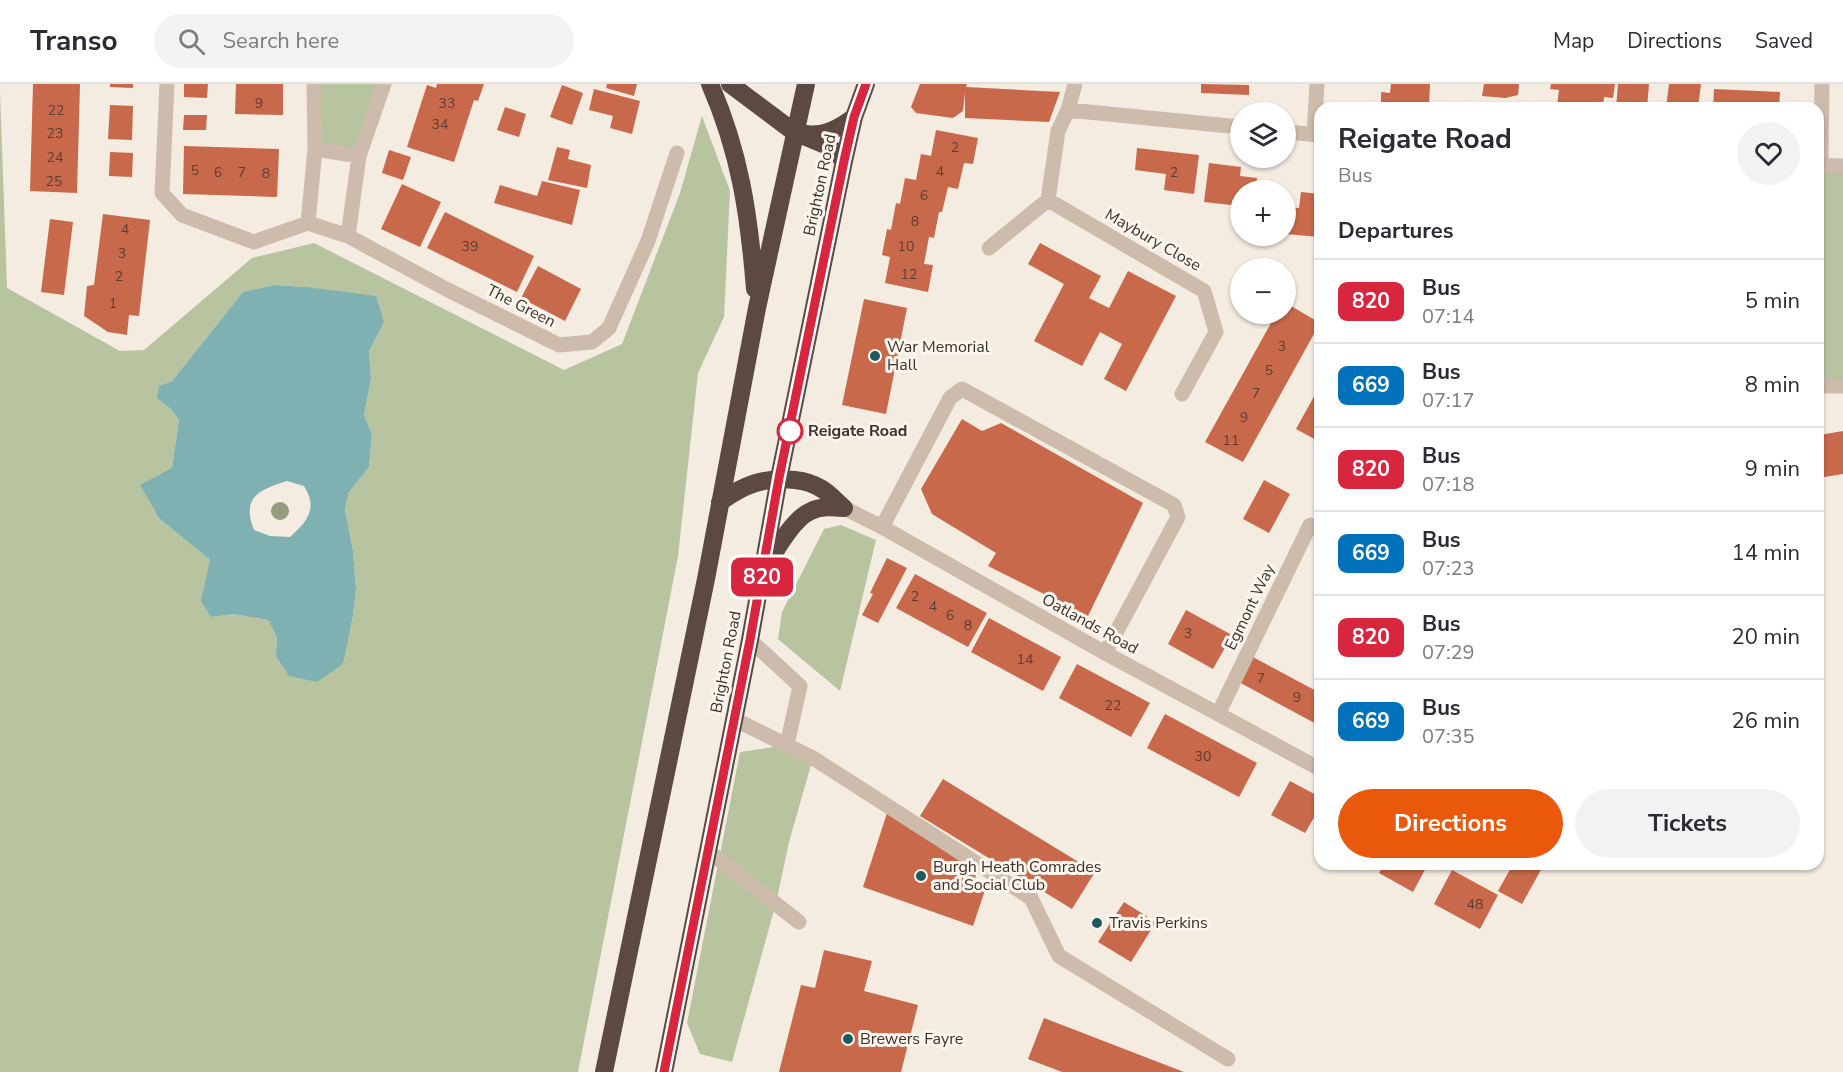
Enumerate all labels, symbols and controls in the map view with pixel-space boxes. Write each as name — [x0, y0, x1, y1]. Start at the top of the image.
search box — [154, 14, 574, 68]
text: Transo — [30, 22, 118, 60]
icon: search — [175, 25, 208, 58]
text: Search here — [223, 26, 339, 56]
text: Map — [1553, 27, 1594, 55]
text: Directions — [1627, 27, 1722, 55]
text: Saved — [1755, 27, 1813, 55]
house number: 9 — [255, 94, 263, 113]
house number: 33 — [439, 94, 455, 113]
house number: 22 — [48, 101, 64, 120]
map controls — [1230, 102, 1296, 324]
button: layers — [1230, 102, 1296, 168]
house number: 34 — [432, 115, 448, 134]
text: Reigate Road — [1338, 120, 1512, 158]
button: heart — [1737, 122, 1800, 185]
house number: 23 — [47, 124, 63, 143]
street label: Brighton Road — [798, 132, 842, 238]
house number: 2 — [951, 138, 959, 157]
house number: 24 — [47, 148, 63, 167]
house number: 5 — [191, 161, 199, 180]
house number: 4 — [936, 162, 944, 181]
text: Bus — [1338, 162, 1372, 189]
house number: 6 — [214, 163, 222, 182]
house number: 7 — [238, 163, 246, 182]
house number: 2 — [1170, 163, 1178, 182]
house number: 8 — [262, 164, 270, 183]
house number: 25 — [46, 172, 62, 191]
button: + — [1230, 180, 1296, 246]
house number: 6 — [920, 186, 928, 205]
street label: Maybury Close — [1101, 204, 1205, 276]
house number: 8 — [911, 212, 919, 231]
text: Departures — [1338, 216, 1453, 246]
house number: 4 — [121, 220, 129, 239]
house number: 39 — [462, 237, 478, 256]
house number: 10 — [898, 237, 914, 256]
house number: 3 — [118, 244, 126, 263]
button: − — [1230, 258, 1296, 324]
house number: 12 — [901, 265, 917, 284]
house number: 2 — [115, 267, 123, 286]
text: Bus — [1422, 273, 1461, 303]
street label: The Green — [483, 279, 559, 333]
text: 5 min — [1745, 286, 1800, 316]
text: 820 — [1352, 287, 1390, 315]
house number: 1 — [109, 294, 117, 313]
text: 07:14 — [1422, 303, 1475, 330]
place label: War Memorial Hall — [887, 336, 990, 376]
house number: 3 — [1278, 337, 1286, 356]
marker: War Memorial Hall — [868, 349, 882, 363]
text: Bus — [1422, 357, 1461, 387]
house number: 5 — [1265, 361, 1273, 380]
text: 8 min — [1745, 370, 1800, 400]
text: 669 — [1352, 371, 1390, 399]
house number: 7 — [1252, 384, 1260, 403]
text: 07:17 — [1422, 387, 1475, 414]
house number: 9 — [1240, 408, 1248, 427]
marker: Reigate Road — [777, 418, 803, 444]
place label: Reigate Road — [808, 420, 907, 442]
house number: 11 — [1223, 431, 1239, 450]
text: Bus — [1422, 441, 1461, 471]
text: 9 min — [1745, 454, 1800, 484]
text: 820 — [1352, 455, 1390, 483]
text: 07:18 — [1422, 471, 1475, 498]
text: Bus — [1422, 525, 1461, 555]
text: 14 min — [1732, 538, 1800, 568]
text: 669 — [1352, 539, 1390, 567]
text: 07:23 — [1422, 555, 1475, 582]
line badge: 820 — [728, 558, 796, 596]
street label: Egmont Way — [1220, 560, 1281, 654]
text: 820 — [743, 563, 781, 591]
house number: 2 — [911, 587, 919, 606]
street label: Oatlands Road — [1038, 588, 1142, 660]
house number: 4 — [929, 597, 937, 616]
house number: 6 — [946, 606, 954, 625]
street label: Brighton Road — [705, 609, 747, 715]
text: Bus — [1422, 609, 1461, 639]
house number: 8 — [964, 616, 972, 635]
text: 20 min — [1732, 622, 1800, 652]
text: 820 — [1352, 623, 1390, 651]
house number: 3 — [1184, 624, 1192, 643]
text: 07:29 — [1422, 639, 1475, 666]
house number: 14 — [1017, 650, 1033, 669]
house number: 7 — [1257, 669, 1265, 688]
house number: 9 — [1293, 688, 1301, 707]
text: Bus — [1422, 693, 1461, 723]
house number: 22 — [1105, 696, 1121, 715]
text: 26 min — [1732, 706, 1800, 736]
text: 669 — [1352, 707, 1390, 735]
text: 07:35 — [1422, 723, 1475, 750]
house number: 30 — [1195, 747, 1211, 766]
button: Directions — [1338, 789, 1563, 858]
button: Tickets — [1575, 789, 1800, 858]
place label: Burgh Heath Comrades and Social Club — [933, 856, 1101, 896]
marker: Burgh Heath Comrades and Social Club — [914, 869, 928, 883]
house number: 48 — [1467, 895, 1483, 914]
place label: Travis Perkins — [1109, 912, 1208, 934]
marker: Travis Perkins — [1090, 916, 1104, 930]
place label: Brewers Fayre — [860, 1028, 963, 1050]
marker: Brewers Fayre — [841, 1032, 855, 1046]

